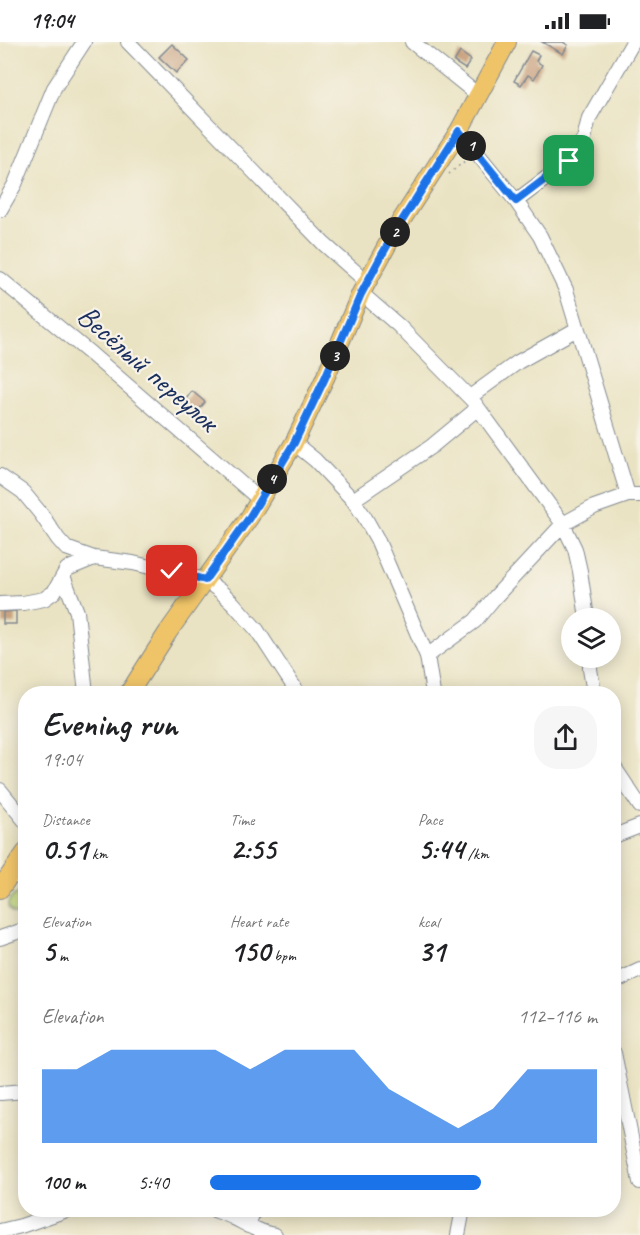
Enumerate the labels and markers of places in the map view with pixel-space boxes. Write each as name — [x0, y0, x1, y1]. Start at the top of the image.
pin: 1 — [456, 131, 486, 161]
pin — [543, 135, 594, 186]
pin: 2 — [380, 217, 410, 247]
pin: 3 — [320, 341, 350, 371]
pin: 4 — [257, 464, 287, 494]
pin — [146, 545, 197, 596]

